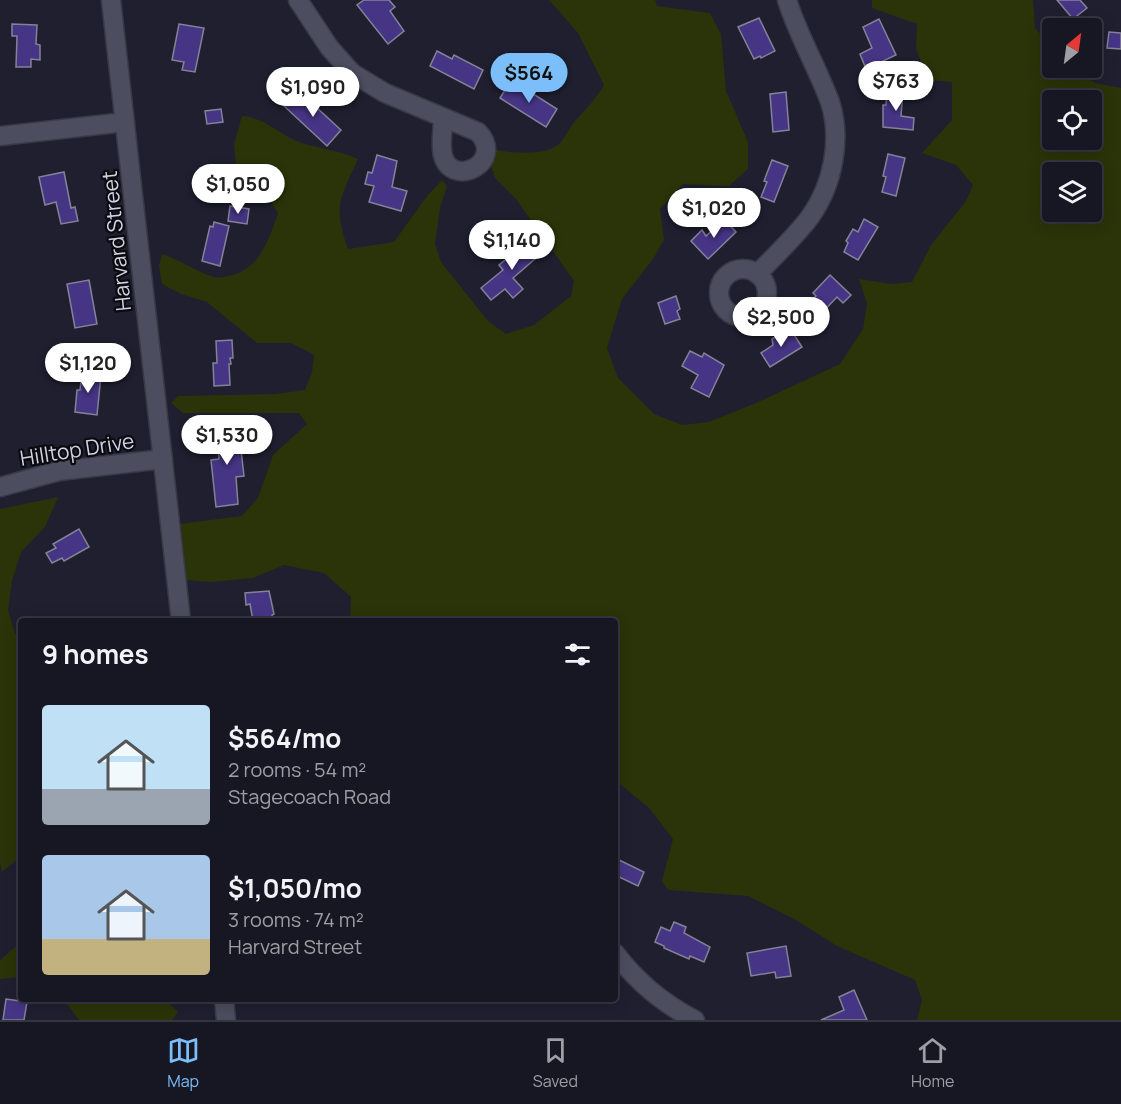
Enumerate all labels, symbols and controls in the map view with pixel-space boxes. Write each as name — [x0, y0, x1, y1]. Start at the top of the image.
north arrow — [1042, 18, 1102, 78]
map controls — [1042, 18, 1102, 222]
pin: $564 — [493, 53, 565, 104]
text: $564 — [505, 59, 553, 86]
pin: $763 — [860, 61, 932, 112]
pin: $1,090 — [264, 67, 362, 118]
text: $763 — [872, 67, 920, 94]
text: $1,090 — [280, 73, 346, 100]
button: locate — [1042, 90, 1102, 150]
button: layers — [1042, 162, 1102, 222]
pin: $1,050 — [189, 164, 287, 215]
street label: Harvard Street — [95, 169, 137, 313]
text: $1,050 — [206, 170, 270, 197]
pin: $1,020 — [665, 188, 763, 239]
text: $1,020 — [682, 194, 746, 221]
pin: $1,140 — [463, 220, 561, 271]
text: $1,140 — [483, 226, 541, 253]
pin: $2,500 — [732, 297, 830, 348]
text: $2,500 — [747, 303, 815, 330]
pin: $1,120 — [39, 343, 137, 394]
text: $1,120 — [59, 349, 117, 376]
pin: $1,530 — [178, 415, 276, 466]
text: $1,530 — [195, 421, 259, 448]
street label: Hilltop Drive — [18, 426, 136, 472]
text: 9 homes — [42, 636, 149, 672]
icon: filters — [561, 638, 594, 671]
text: $564/mo — [228, 720, 341, 756]
icon: home — [90, 729, 162, 801]
text: 2 rooms · 54 m² — [228, 756, 366, 783]
text: Stagecoach Road — [228, 783, 391, 810]
text: $1,050/mo — [228, 870, 362, 906]
icon: home — [90, 879, 162, 951]
text: 3 rooms · 74 m² — [228, 906, 364, 933]
text: Harvard Street — [228, 933, 362, 960]
tab: Map — [167, 1034, 200, 1092]
tab: Saved — [533, 1034, 578, 1092]
tab: Home — [911, 1034, 954, 1092]

